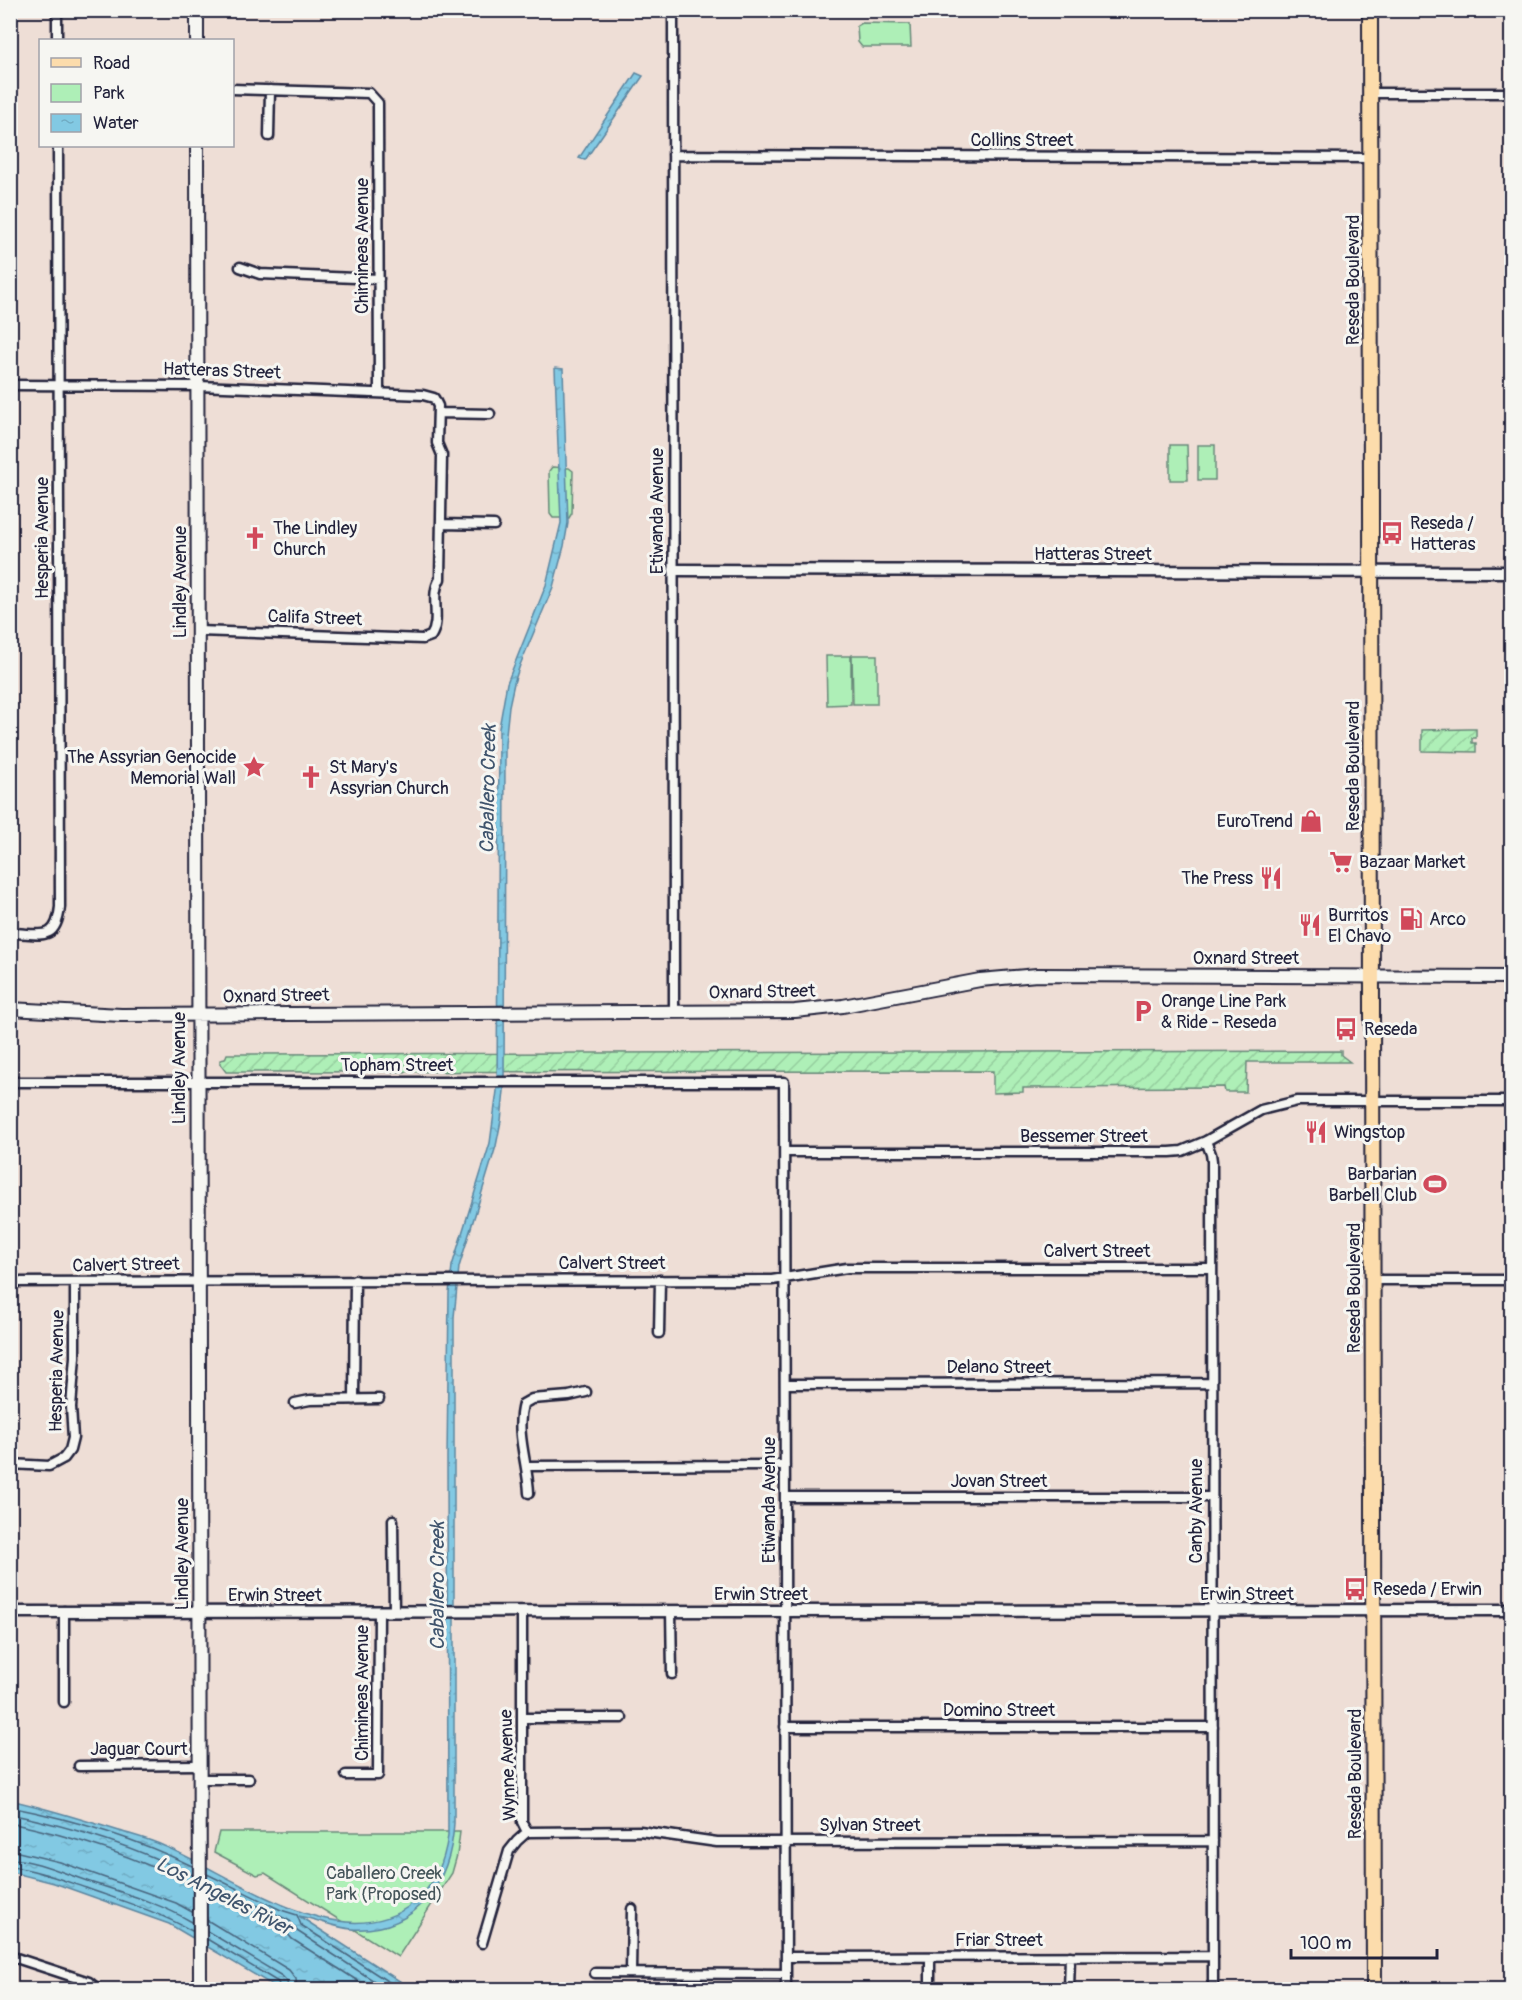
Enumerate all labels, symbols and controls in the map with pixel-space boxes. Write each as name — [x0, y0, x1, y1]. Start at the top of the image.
legend — [39, 39, 234, 147]
text: Road — [93, 52, 130, 75]
text: Park — [93, 82, 125, 105]
text: Water — [93, 112, 139, 135]
street label: Collins Street — [971, 129, 1074, 152]
street label: Chimineas Avenue — [351, 178, 374, 314]
street label: Reseda Boulevard — [1342, 215, 1365, 345]
street label: Hatteras Street — [163, 357, 282, 385]
street label: Etiwanda Avenue — [646, 448, 669, 574]
street label: Hesperia Avenue — [31, 477, 54, 599]
place label: Reseda / Hatteras — [1410, 512, 1475, 556]
place label: The Lindley Church — [273, 517, 358, 561]
bus stop icon: Reseda / Hatteras — [1379, 520, 1405, 546]
church icon: The Lindley Church — [242, 525, 268, 551]
street label: Lindley Avenue — [169, 526, 192, 638]
street label: Hatteras Street — [1034, 543, 1153, 566]
street label: Califa Street — [267, 605, 363, 631]
street label: Reseda Boulevard — [1342, 701, 1365, 831]
water label: Caballero Creek — [474, 723, 502, 854]
place label: The Assyrian Genocide Memorial Wall — [67, 746, 236, 790]
place icon: The Assyrian Genocide Memorial Wall — [241, 754, 267, 780]
place label: St Mary's Assyrian Church — [329, 756, 449, 800]
church icon: St Mary's Assyrian Church — [298, 764, 324, 790]
shop icon: EuroTrend — [1298, 808, 1324, 834]
place label: EuroTrend — [1217, 810, 1293, 833]
supermarket icon: Bazaar Market — [1328, 849, 1354, 875]
place label: Bazaar Market — [1359, 851, 1466, 874]
restaurant icon: The Press — [1258, 865, 1284, 891]
place label: The Press — [1181, 867, 1253, 890]
place label: Burritos El Chavo — [1328, 904, 1392, 948]
fuel station icon: Arco — [1398, 906, 1424, 932]
place label: Arco — [1429, 908, 1466, 931]
restaurant icon: Burritos El Chavo — [1297, 912, 1323, 938]
street label: Oxnard Street — [1193, 947, 1300, 970]
street label: Oxnard Street — [709, 980, 816, 1004]
street label: Oxnard Street — [223, 984, 330, 1008]
place label: Orange Line Park & Ride - Reseda — [1161, 990, 1287, 1034]
parking icon: Orange Line Park & Ride - Reseda — [1130, 998, 1156, 1024]
street label: Lindley Avenue — [168, 1012, 191, 1124]
bus stop icon: Reseda — [1333, 1016, 1359, 1042]
place label: Reseda — [1364, 1018, 1417, 1041]
street label: Topham Street — [340, 1054, 454, 1077]
restaurant icon: Wingstop — [1303, 1119, 1329, 1145]
place label: Wingstop — [1334, 1121, 1405, 1144]
street label: Bessemer Street — [1020, 1125, 1149, 1148]
place label: Barbarian Barbell Club — [1329, 1163, 1417, 1207]
sports icon: Barbarian Barbell Club — [1422, 1171, 1448, 1197]
street label: Reseda Boulevard — [1343, 1223, 1366, 1353]
street label: Calvert Street — [1043, 1240, 1151, 1263]
street label: Calvert Street — [558, 1252, 666, 1275]
street label: Calvert Street — [72, 1253, 181, 1277]
street label: Hesperia Avenue — [44, 1310, 70, 1432]
street label: Delano Street — [946, 1356, 1052, 1379]
street label: Etiwanda Avenue — [758, 1437, 781, 1563]
street label: Canby Avenue — [1185, 1458, 1208, 1563]
street label: Jovan Street — [950, 1470, 1048, 1493]
street label: Lindley Avenue — [171, 1498, 194, 1610]
water label: Caballero Creek — [425, 1520, 450, 1651]
bus stop icon: Reseda / Erwin — [1342, 1576, 1368, 1602]
place label: Reseda / Erwin — [1373, 1578, 1482, 1601]
street label: Erwin Street — [714, 1583, 809, 1606]
street label: Erwin Street — [1200, 1583, 1295, 1606]
street label: Erwin Street — [228, 1584, 323, 1607]
street label: Chimineas Avenue — [351, 1625, 374, 1761]
street label: Domino Street — [943, 1699, 1056, 1722]
street label: Wynne Avenue — [495, 1709, 521, 1821]
street label: Reseda Boulevard — [1344, 1709, 1367, 1839]
street label: Jaguar Court — [90, 1738, 188, 1761]
street label: Sylvan Street — [819, 1814, 921, 1837]
water label: Los Angeles River — [152, 1851, 299, 1942]
park label: Caballero Creek Park (Proposed) — [326, 1862, 443, 1906]
scale bar — [1291, 1922, 1436, 1960]
street label: Friar Street — [955, 1929, 1044, 1952]
text: 100 m — [1300, 1932, 1352, 1955]

